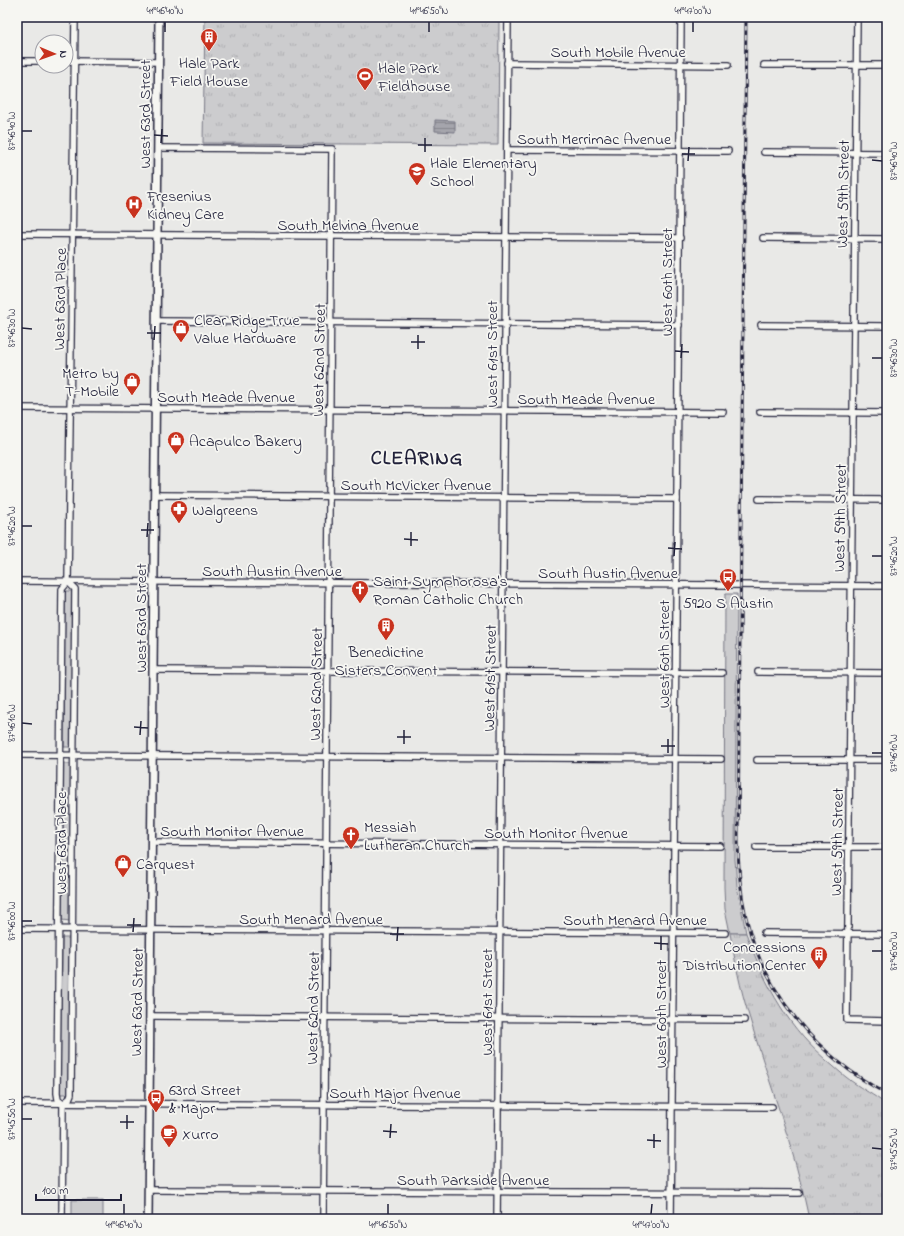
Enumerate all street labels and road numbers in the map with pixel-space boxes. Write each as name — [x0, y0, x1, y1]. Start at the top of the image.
street label: South Mobile Avenue — [550, 41, 686, 65]
street label: West 63rd Street — [134, 59, 158, 169]
street label: South Merrimac Avenue — [517, 128, 672, 152]
street label: West 59th Street — [831, 139, 857, 248]
street label: South Melvina Avenue — [277, 214, 420, 238]
street label: West 60th Street — [656, 227, 680, 336]
street label: West 63rd Place — [48, 247, 74, 351]
street label: West 61st Street — [481, 300, 505, 408]
street label: West 62nd Street — [307, 303, 333, 417]
street label: South Meade Avenue — [157, 386, 296, 410]
street label: South Meade Avenue — [517, 388, 656, 412]
street label: West 59th Street — [828, 463, 854, 572]
street label: South McVicker Avenue — [341, 474, 492, 498]
street label: South Austin Avenue — [202, 560, 343, 584]
street label: South Austin Avenue — [538, 562, 679, 586]
street label: West 63rd Street — [130, 563, 154, 673]
street label: West 60th Street — [653, 599, 677, 708]
street label: West 61st Street — [478, 624, 504, 732]
street label: West 62nd Street — [304, 627, 330, 741]
street label: West 59th Street — [825, 787, 851, 896]
street label: West 63rd Place — [50, 791, 74, 894]
street label: South Monitor Avenue — [160, 820, 305, 844]
street label: South Monitor Avenue — [484, 822, 629, 846]
street label: South Menard Avenue — [239, 908, 384, 932]
street label: South Menard Avenue — [563, 909, 708, 933]
street label: West 63rd Street — [125, 947, 151, 1057]
street label: West 61st Street — [476, 948, 500, 1056]
street label: West 62nd Street — [301, 951, 327, 1065]
street label: West 60th Street — [650, 959, 674, 1068]
street label: South Major Avenue — [329, 1082, 461, 1106]
street label: South Parkside Avenue — [397, 1169, 550, 1193]

